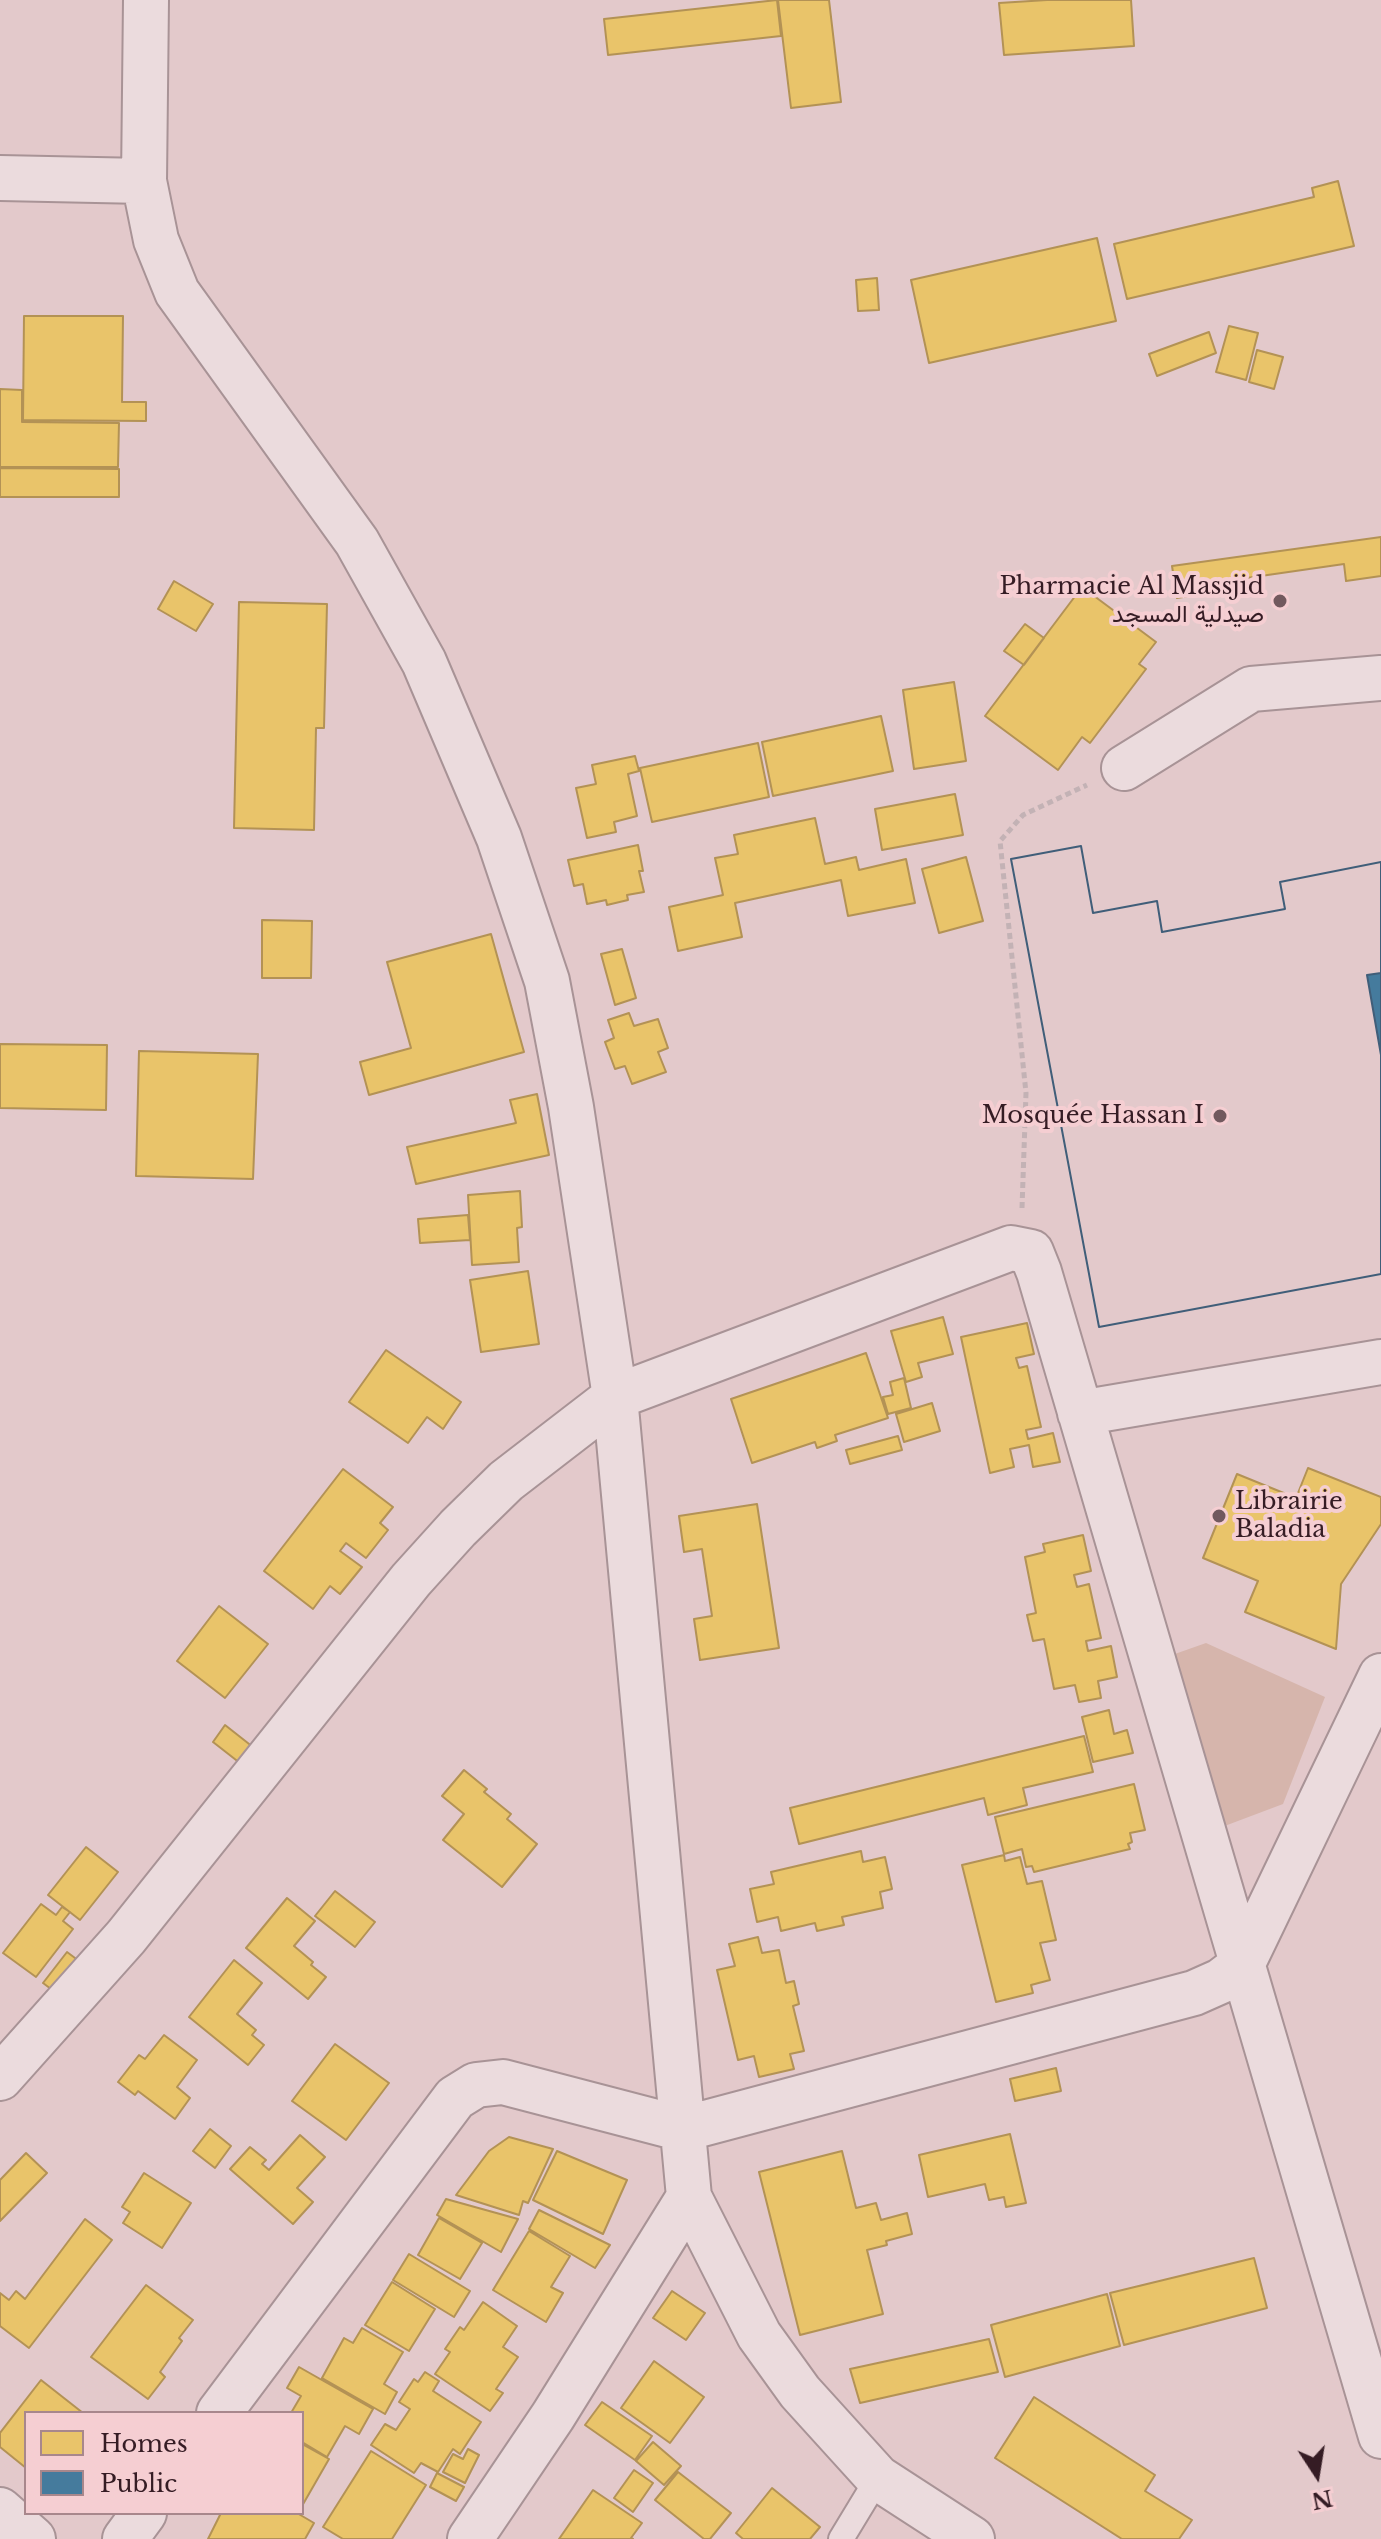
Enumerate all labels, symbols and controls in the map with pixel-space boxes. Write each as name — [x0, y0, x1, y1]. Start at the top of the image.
place label: Pharmacie Al Massjid صيدلية المسجد — [999, 573, 1264, 629]
marker: Pharmacie Al Massjid صيدلية المسجد — [1271, 592, 1289, 610]
place label: Mosquée Hassan I — [982, 1102, 1204, 1130]
marker: Mosquée Hassan I — [1211, 1107, 1229, 1125]
place label: Librairie Baladia — [1235, 1488, 1343, 1544]
marker: Librairie Baladia — [1210, 1507, 1228, 1525]
legend — [24, 2411, 304, 2515]
text: Homes — [100, 2429, 188, 2458]
north arrow — [1277, 2435, 1357, 2515]
text: Public — [100, 2469, 177, 2498]
text: N — [1309, 2484, 1335, 2514]

